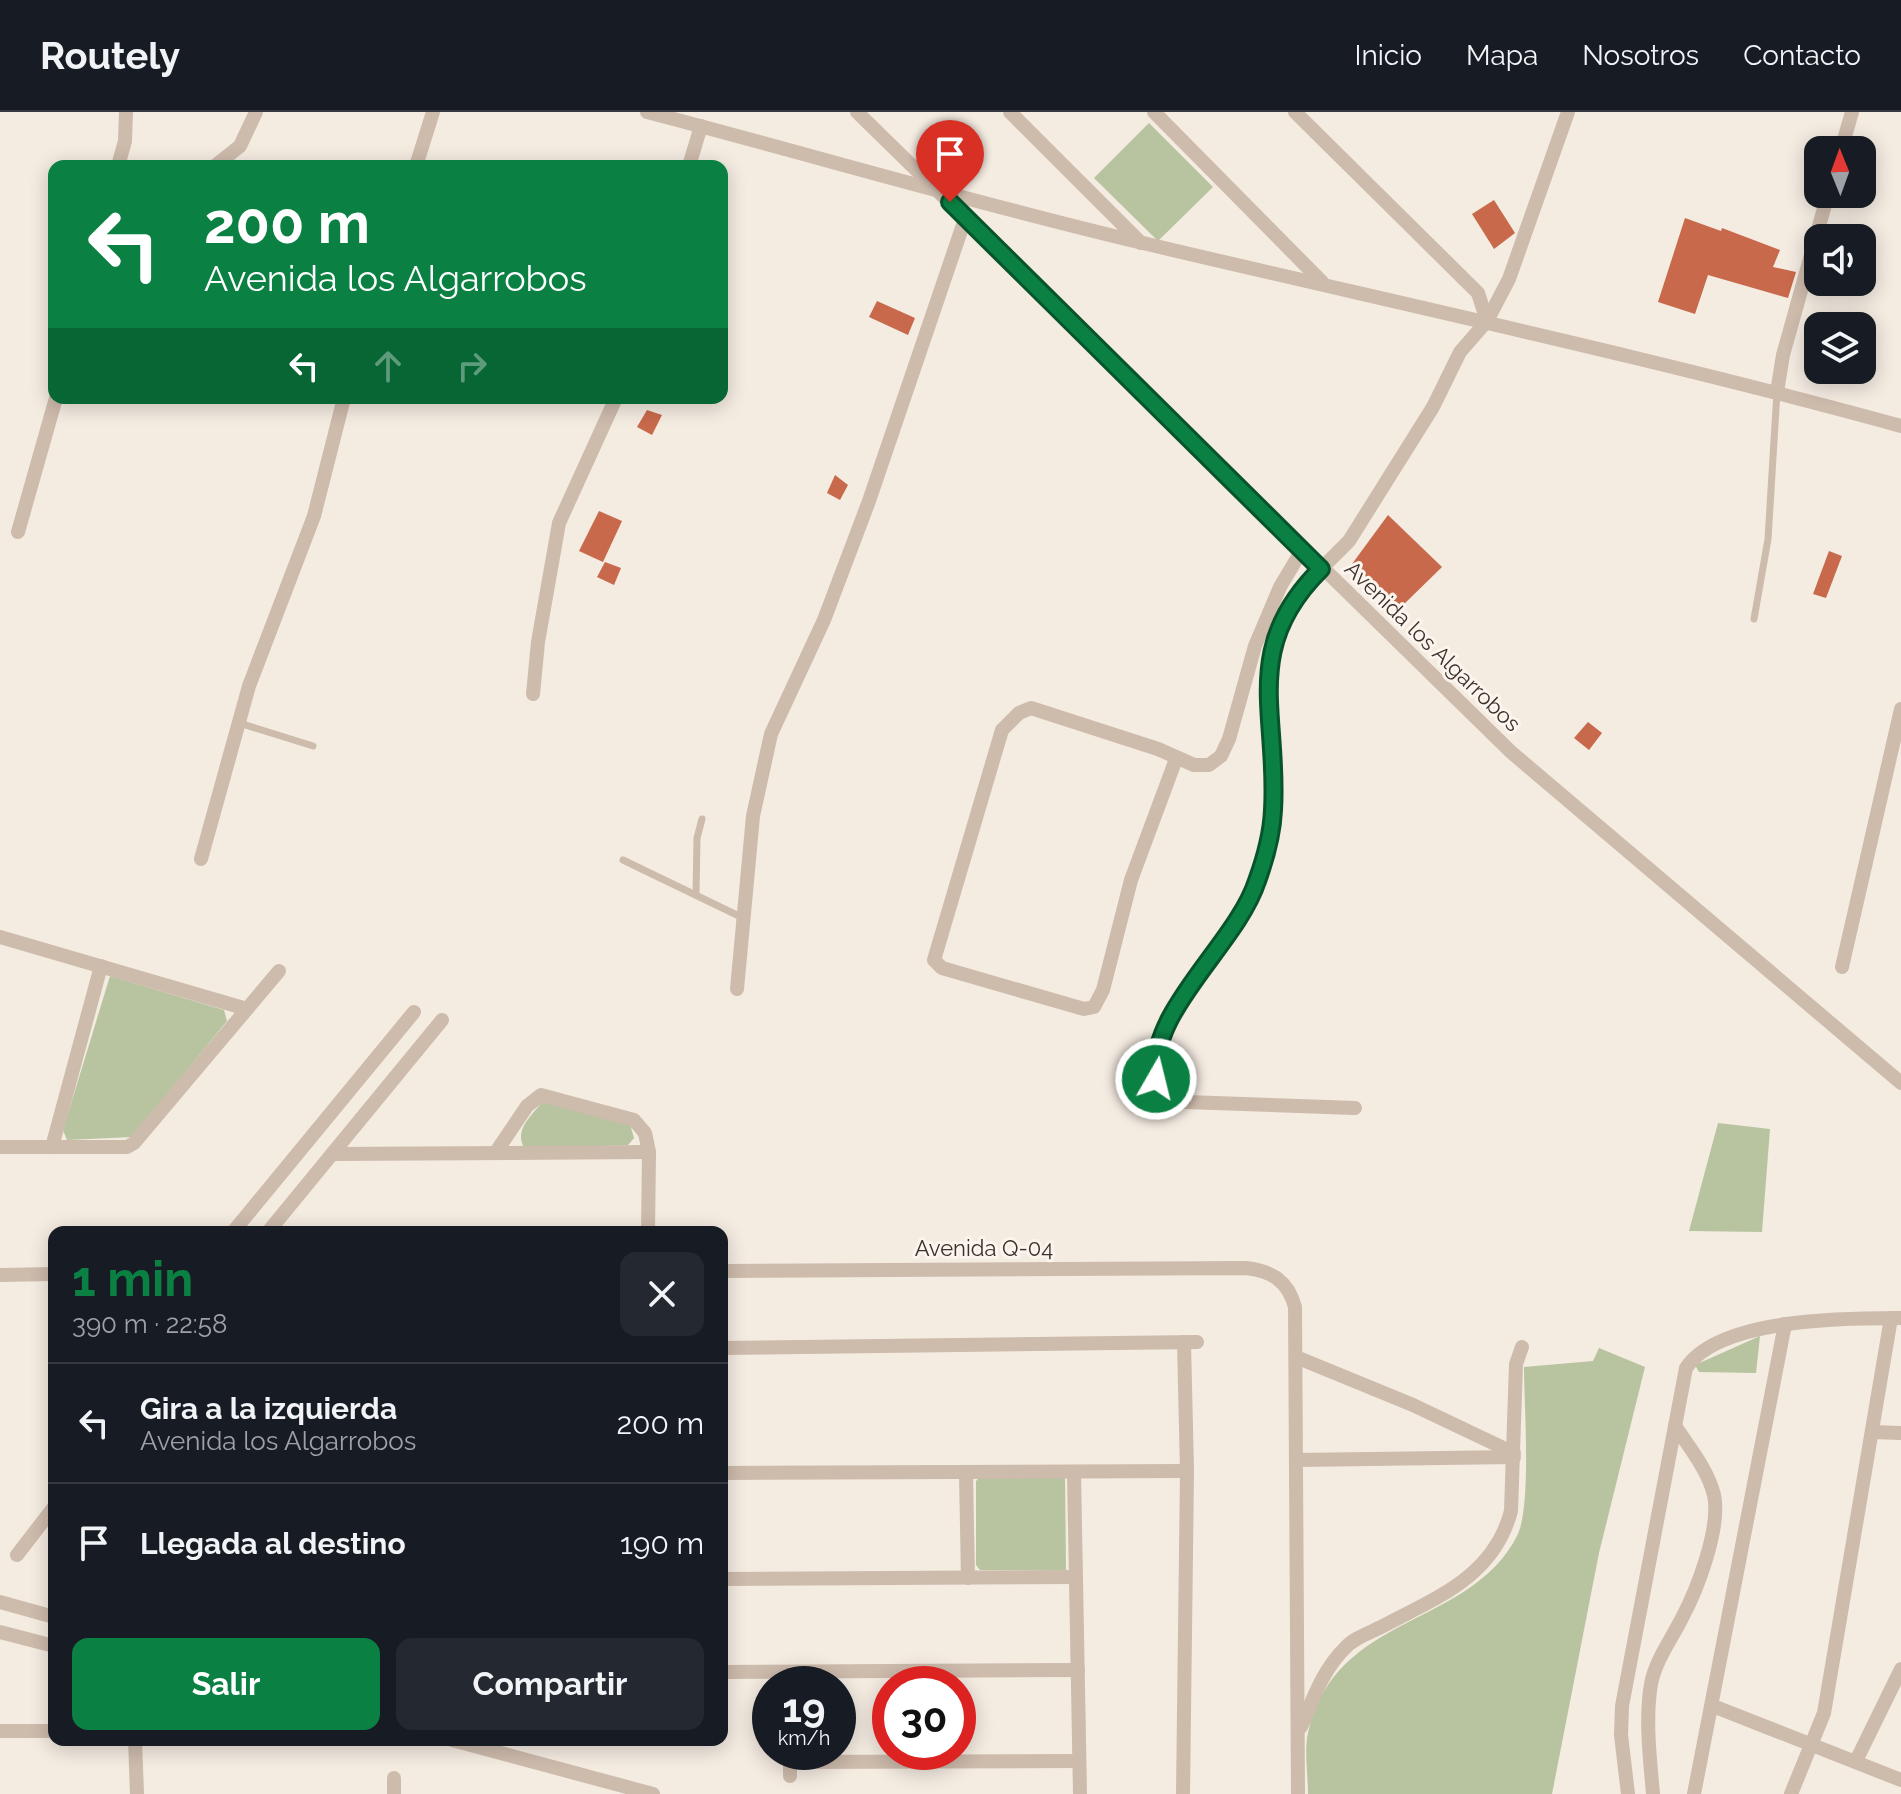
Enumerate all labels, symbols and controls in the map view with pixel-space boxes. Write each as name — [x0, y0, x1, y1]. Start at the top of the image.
text: Routely — [40, 33, 180, 78]
text: Inicio — [1354, 39, 1422, 72]
text: Mapa — [1466, 39, 1538, 72]
text: Nosotros — [1582, 39, 1699, 72]
text: Contacto — [1743, 39, 1861, 72]
pin — [916, 120, 984, 202]
icon: arrive — [928, 132, 972, 176]
north arrow — [1804, 136, 1876, 208]
map controls — [1804, 136, 1876, 384]
text: 200 m — [204, 190, 370, 256]
icon: left — [72, 192, 176, 296]
button: sound — [1804, 224, 1876, 296]
text: Avenida los Algarrobos — [204, 257, 587, 299]
button: layers — [1804, 312, 1876, 384]
icon: left — [282, 344, 326, 388]
icon: ahead — [366, 344, 410, 388]
icon: right — [450, 344, 494, 388]
street label: Avenida los Algarrobos — [1340, 555, 1526, 737]
position arrow — [1114, 1037, 1198, 1121]
street label: Avenida Q-04 — [915, 1235, 1053, 1261]
text: 1 min — [72, 1251, 193, 1307]
button: close — [620, 1252, 704, 1336]
text: 390 m · 22:58 — [72, 1309, 227, 1339]
text: Gira a la izquierda — [140, 1391, 397, 1426]
icon: left — [72, 1401, 116, 1445]
text: 200 m — [616, 1406, 704, 1441]
text: Avenida los Algarrobos — [140, 1426, 416, 1456]
icon: arrive — [72, 1521, 116, 1565]
text: Llegada al destino — [140, 1526, 406, 1561]
text: 190 m — [620, 1526, 704, 1561]
button: Salir — [72, 1638, 380, 1730]
button: Compartir — [396, 1638, 704, 1730]
speed limit sign: 30 — [872, 1666, 976, 1770]
text: 19 — [782, 1684, 826, 1731]
text: km/h — [778, 1726, 830, 1750]

